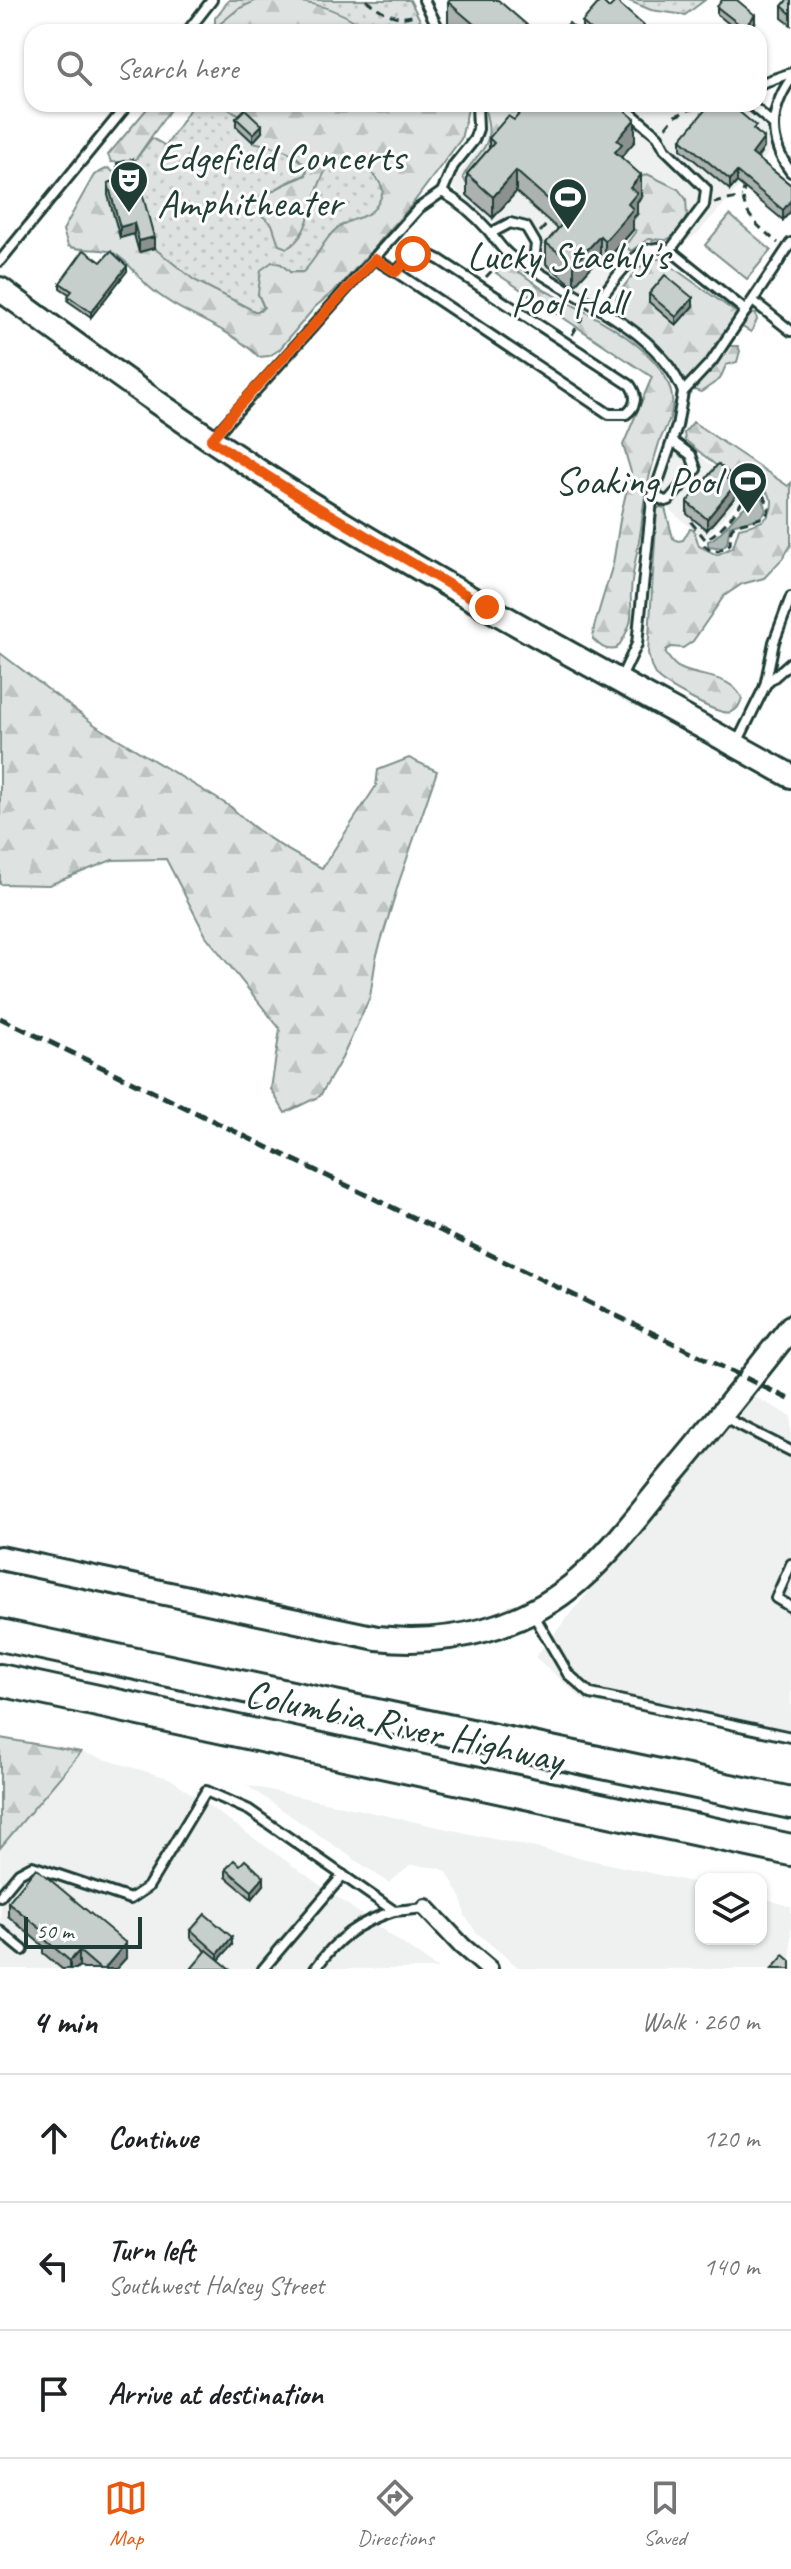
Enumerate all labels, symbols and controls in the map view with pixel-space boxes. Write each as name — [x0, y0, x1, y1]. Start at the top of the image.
search box — [24, 24, 767, 112]
icon: search — [52, 46, 96, 90]
text: Search here — [116, 49, 238, 87]
place label: Edgefield Concerts Amphitheater — [157, 132, 408, 228]
theatre icon: Edgefield Concerts Amphitheater — [108, 159, 150, 214]
sports icon: Lucky Staehly's Pool Hall — [547, 176, 589, 231]
place label: Lucky Staehly's Pool Hall — [467, 231, 673, 327]
route start — [395, 236, 431, 272]
place label: Soaking Pool — [554, 456, 727, 506]
sports icon: Soaking Pool — [727, 460, 769, 515]
route end — [469, 589, 505, 625]
street label: Columbia River Highway — [241, 1668, 571, 1785]
map controls — [695, 1873, 767, 1945]
button: layers — [695, 1873, 767, 1945]
scale bar — [24, 1913, 142, 1949]
text: 50 m — [36, 1917, 73, 1945]
text: 4 min — [32, 2000, 97, 2043]
text: Walk · 260 m — [642, 2005, 759, 2038]
icon: ahead — [32, 2116, 76, 2160]
text: Continue — [108, 2119, 198, 2157]
text: 120 m — [703, 2122, 759, 2155]
text: Turn left — [108, 2231, 195, 2269]
icon: left — [32, 2244, 76, 2288]
text: 140 m — [703, 2250, 759, 2283]
text: Southwest Halsey Street — [108, 2269, 324, 2302]
icon: arrive — [32, 2372, 76, 2416]
text: Arrive at destination — [108, 2375, 323, 2413]
tab: Map — [104, 2476, 148, 2552]
tab: Directions — [357, 2476, 434, 2552]
tab: Saved — [643, 2476, 687, 2552]

